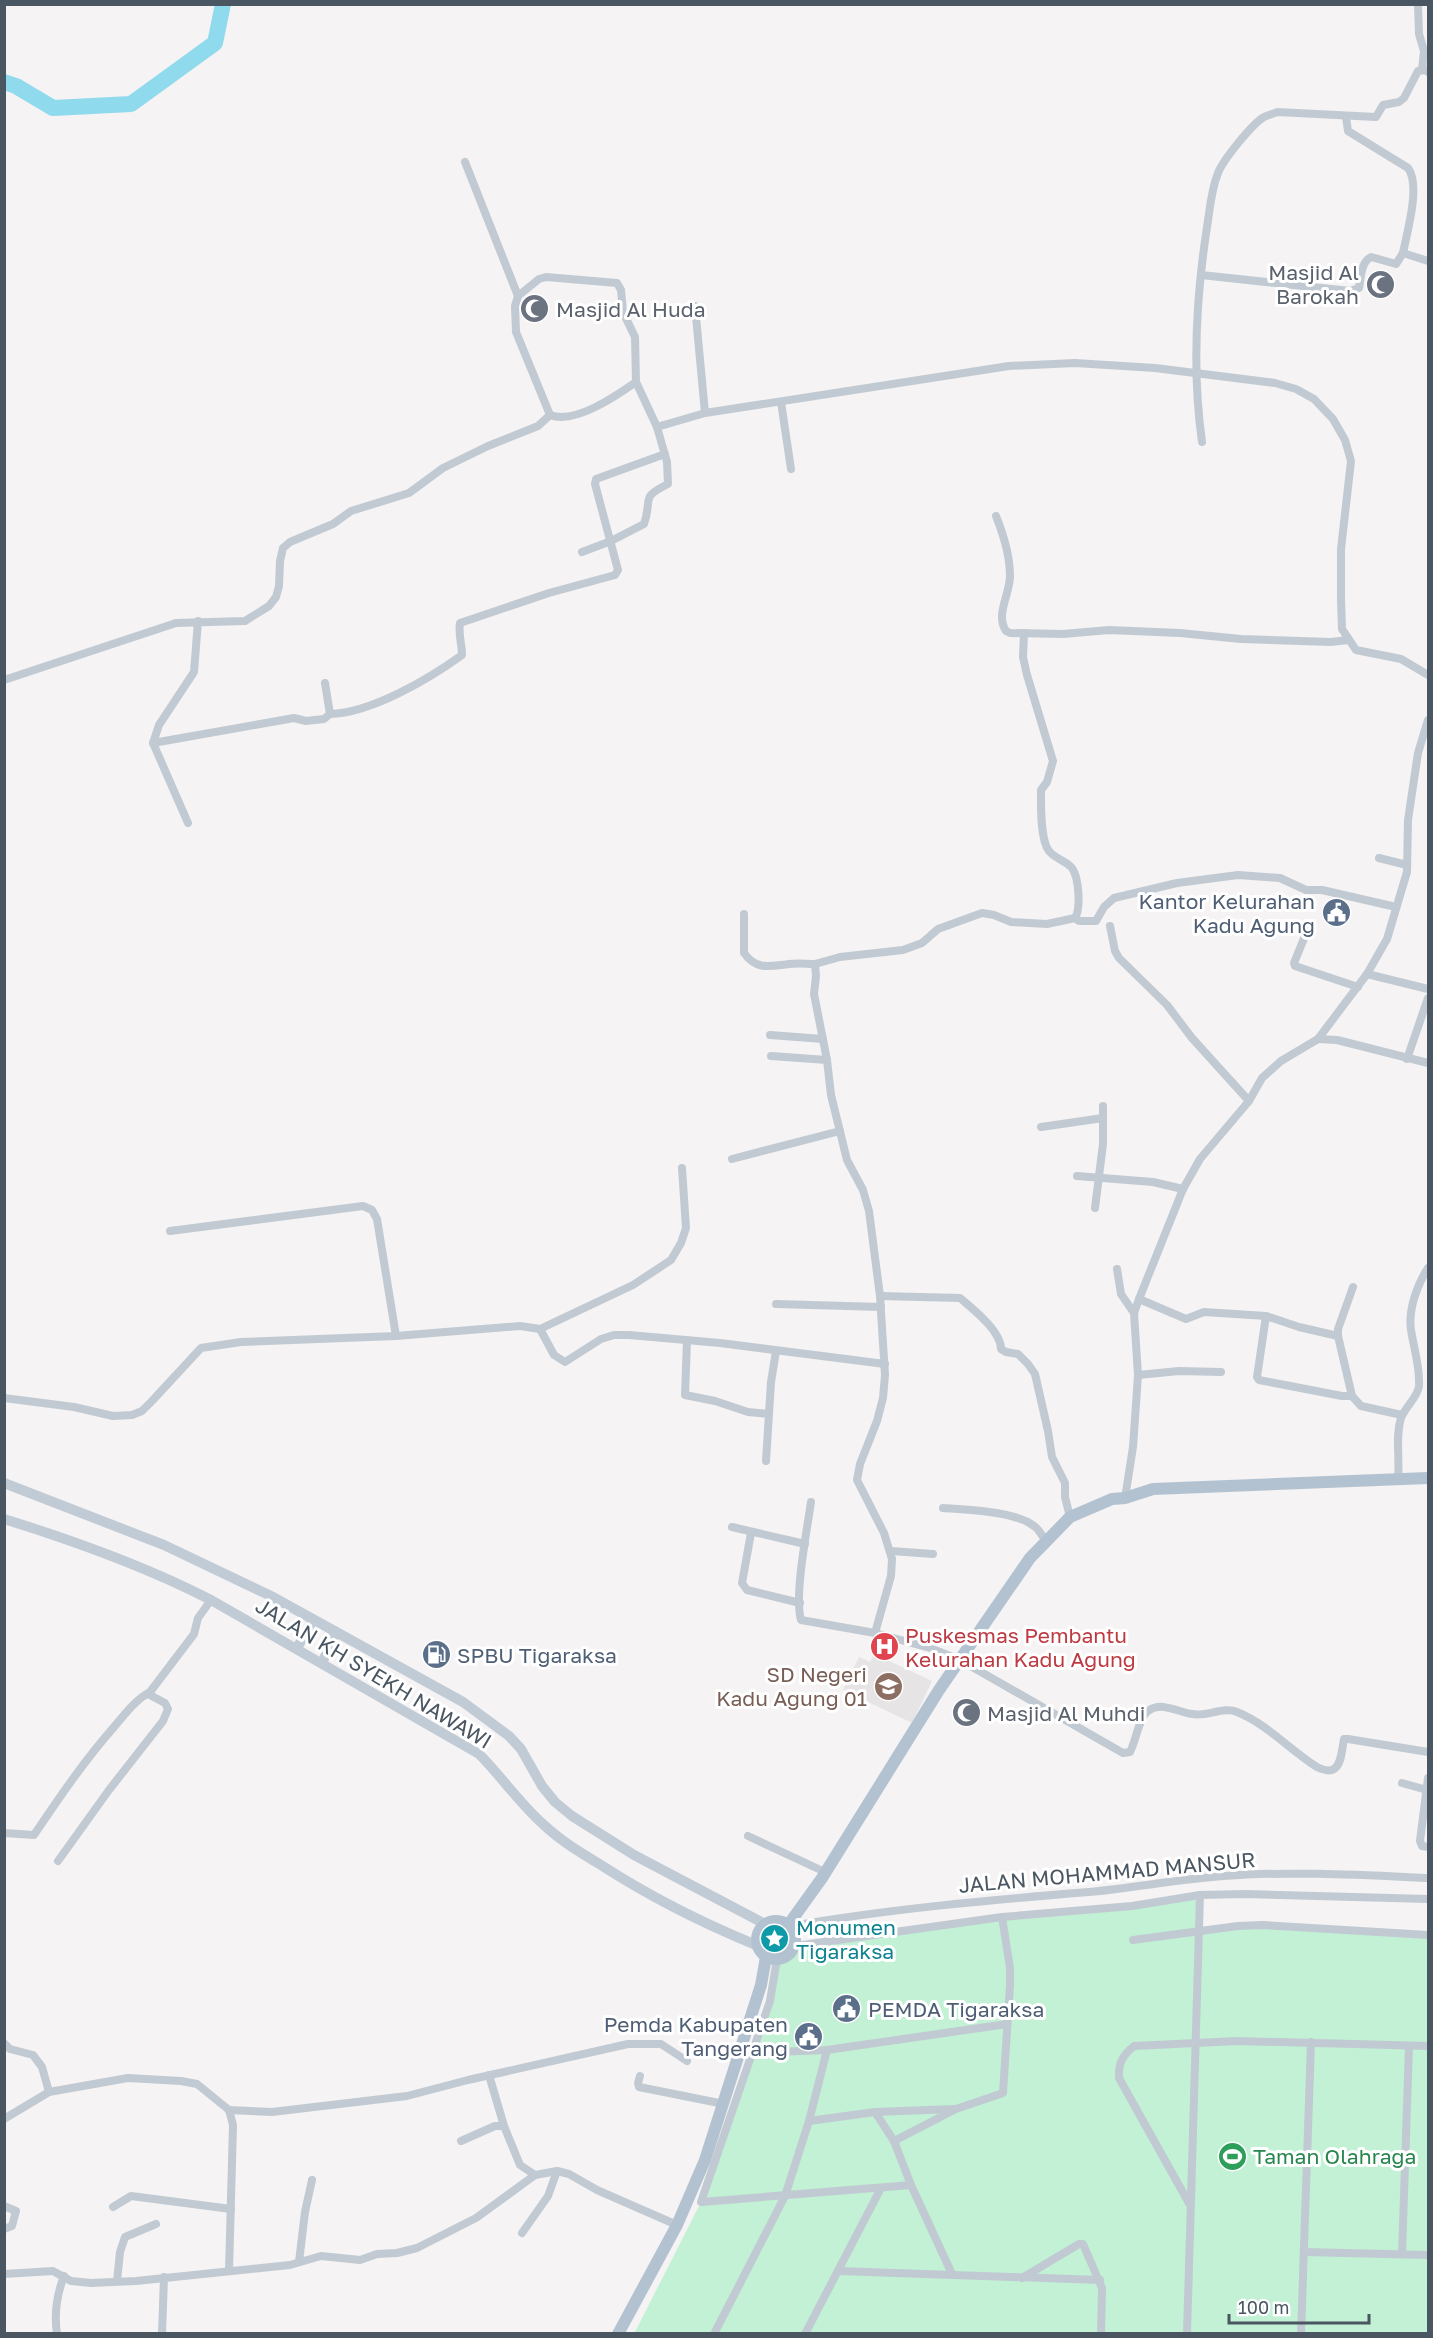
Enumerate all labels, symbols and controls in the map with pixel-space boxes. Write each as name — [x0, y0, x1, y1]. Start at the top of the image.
place label: Masjid Al Barokah — [1268, 259, 1359, 309]
mosque icon: Masjid Al Barokah — [1364, 268, 1396, 300]
mosque icon: Masjid Al Huda — [519, 293, 551, 325]
place label: Masjid Al Huda — [556, 296, 706, 322]
place label: Kantor Kelurahan Kadu Agung — [1138, 888, 1315, 938]
public building icon: Kantor Kelurahan Kadu Agung — [1320, 897, 1352, 929]
street label: JALAN KH SYEKH NAWAWI — [251, 1592, 497, 1754]
place label: Puskesmas Pembantu Kelurahan Kadu Agung — [905, 1622, 1136, 1672]
hospital icon: Puskesmas Pembantu Kelurahan Kadu Agung — [868, 1631, 900, 1663]
fuel station icon: SPBU Tigaraksa — [420, 1639, 452, 1671]
place label: SPBU Tigaraksa — [457, 1642, 617, 1668]
place label: SD Negeri Kadu Agung 01 — [716, 1661, 867, 1711]
school or university icon: SD Negeri Kadu Agung 01 — [872, 1670, 904, 1702]
mosque icon: Masjid Al Muhdi — [950, 1697, 982, 1729]
place label: Masjid Al Muhdi — [987, 1700, 1145, 1726]
street label: JALAN MOHAMMAD MANSUR — [957, 1846, 1257, 1898]
place label: Monumen Tigaraksa — [796, 1914, 896, 1964]
place icon: Monumen Tigaraksa — [759, 1923, 791, 1955]
public building icon: PEMDA Tigaraksa — [831, 1993, 863, 2025]
place label: PEMDA Tigaraksa — [868, 1996, 1044, 2022]
place label: Pemda Kabupaten Tangerang — [604, 2011, 788, 2061]
public building icon: Pemda Kabupaten Tangerang — [793, 2020, 825, 2052]
sports icon: Taman Olahraga — [1216, 2140, 1248, 2172]
place label: Taman Olahraga — [1253, 2143, 1416, 2169]
scale bar — [1229, 2287, 1368, 2325]
text: 100 m — [1238, 2296, 1289, 2318]

